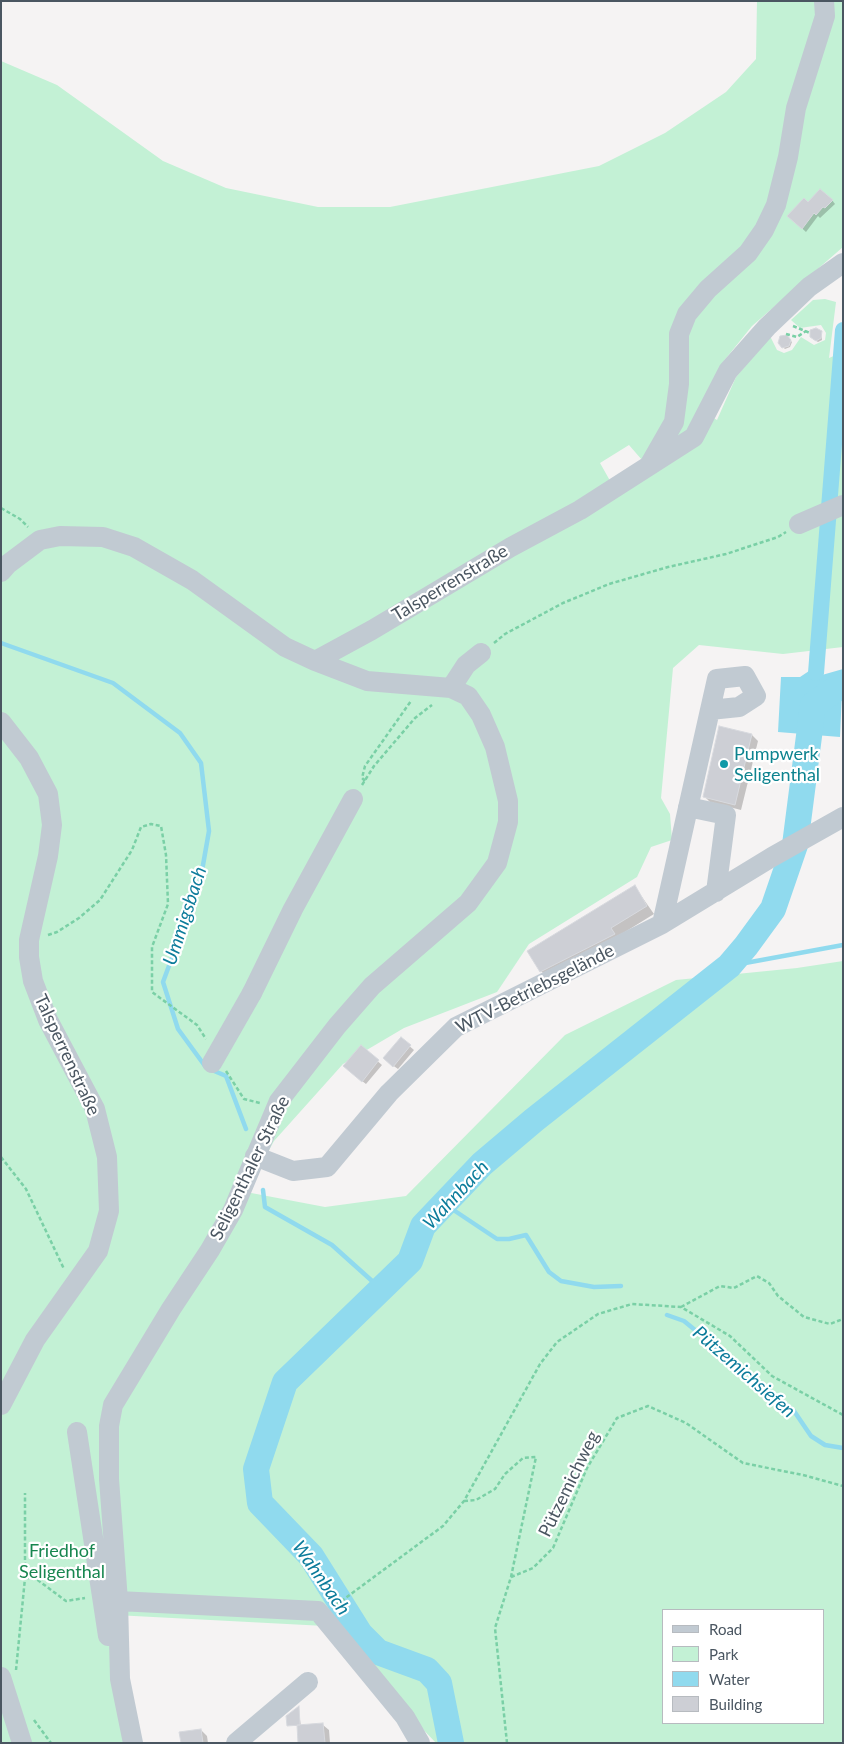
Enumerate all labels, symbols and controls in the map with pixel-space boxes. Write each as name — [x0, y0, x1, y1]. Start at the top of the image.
street label: Talsperrenstraße — [388, 540, 512, 626]
place label: Pumpwerk Seligenthal — [734, 743, 820, 786]
marker: Pumpwerk Seligenthal — [718, 758, 730, 770]
water label: Ummigsbach — [158, 864, 212, 968]
street label: WTV-Betriebsgelände — [452, 940, 618, 1038]
street label: Talsperrenstraße — [30, 991, 104, 1119]
street label: Seligenthaler Straße — [206, 1092, 294, 1244]
water label: Wahnbach — [419, 1156, 493, 1234]
water label: Pützemichsiefen — [688, 1321, 800, 1423]
street label: Pützemichweg — [534, 1427, 604, 1541]
water label: Wahnbach — [287, 1536, 355, 1620]
park label: Friedhof Seligenthal — [19, 1540, 105, 1582]
legend — [662, 1609, 824, 1724]
text: Road — [709, 1620, 742, 1638]
text: Park — [709, 1645, 738, 1663]
text: Water — [709, 1670, 750, 1688]
text: Building — [709, 1695, 762, 1713]

